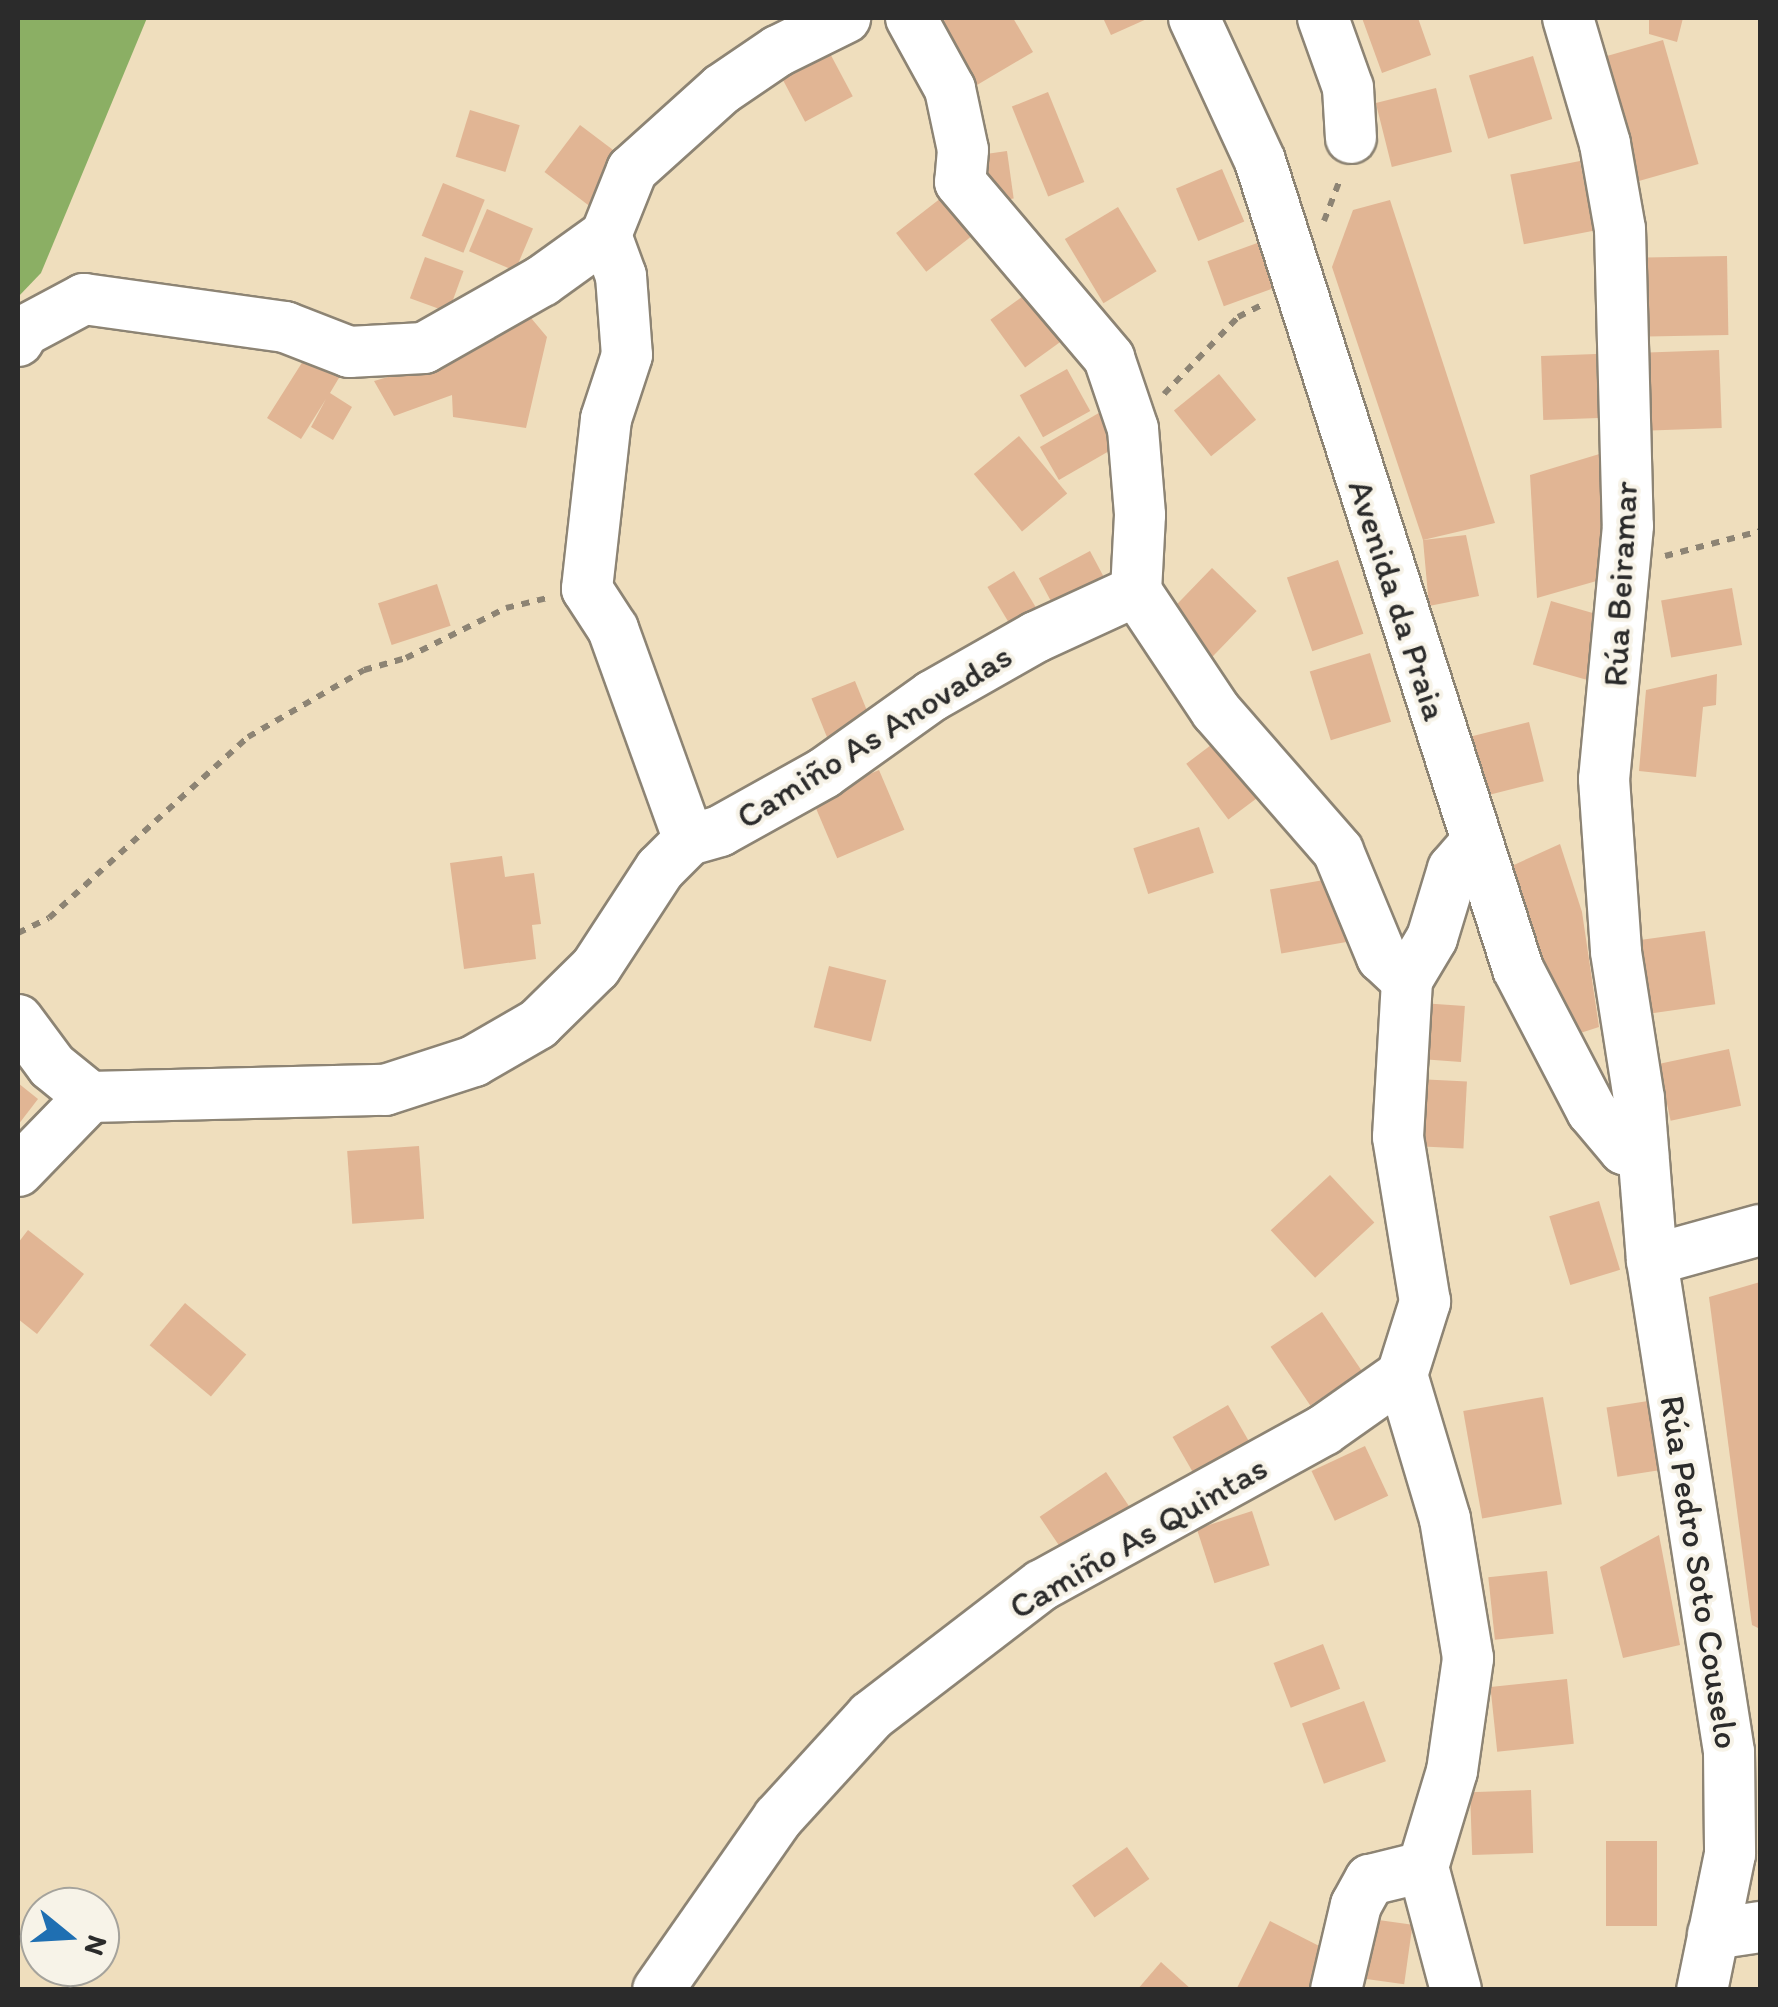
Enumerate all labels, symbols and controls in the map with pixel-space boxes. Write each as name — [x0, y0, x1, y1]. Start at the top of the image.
street label: Avenida da Praia — [1339, 474, 1457, 726]
street label: Rúa Beiramar — [1594, 479, 1646, 689]
street label: Camiño As Anovadas — [729, 634, 1019, 838]
street label: Rúa Pedro Soto Couselo — [1651, 1393, 1749, 1751]
street label: Camiño As Quintas — [1002, 1446, 1274, 1628]
north arrow — [20, 1887, 120, 1987]
text: N — [78, 1931, 116, 1960]

